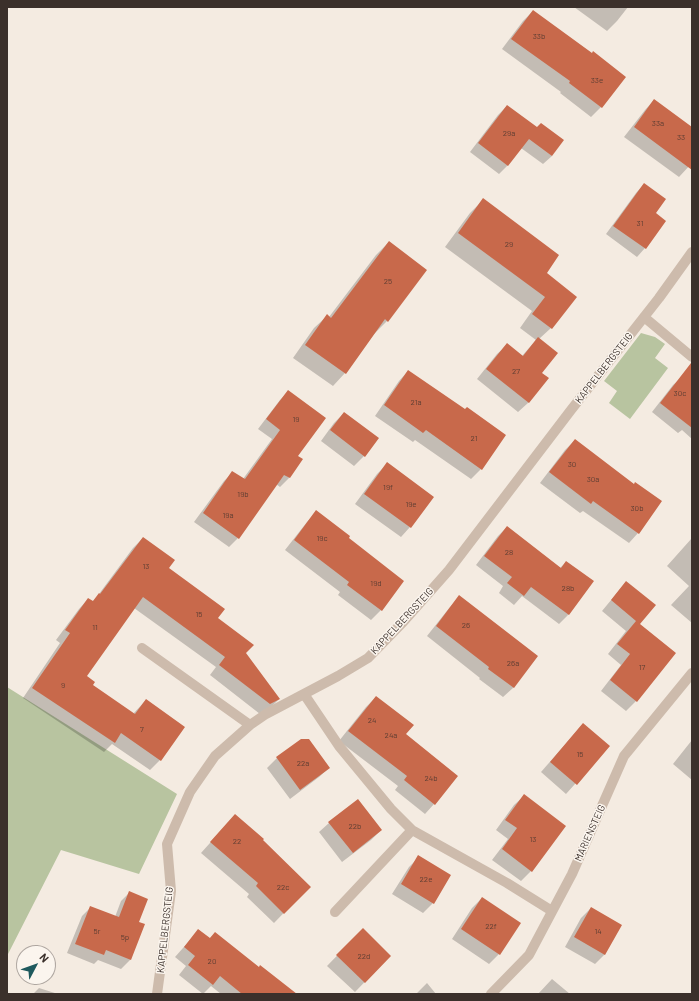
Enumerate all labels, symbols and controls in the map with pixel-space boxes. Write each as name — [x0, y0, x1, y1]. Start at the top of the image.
house number: 33b — [533, 31, 545, 41]
house number: 33e — [591, 75, 603, 85]
house number: 33a — [652, 118, 664, 128]
house number: 29a — [503, 128, 515, 138]
house number: 33 — [677, 132, 685, 142]
house number: 31 — [637, 218, 643, 228]
house number: 29 — [505, 239, 513, 249]
house number: 25 — [384, 276, 392, 286]
street label: KAPPELBERGSTEIG — [573, 330, 635, 406]
house number: 27 — [512, 366, 520, 376]
house number: 30c — [674, 388, 686, 398]
house number: 21a — [410, 397, 422, 407]
house number: 19 — [293, 414, 299, 424]
house number: 21 — [471, 433, 477, 443]
house number: 30 — [568, 459, 576, 469]
house number: 30a — [587, 474, 599, 484]
house number: 19f — [383, 482, 393, 492]
house number: 19b — [237, 489, 249, 499]
house number: 19e — [405, 499, 417, 509]
house number: 30b — [630, 503, 644, 513]
house number: 19a — [222, 510, 234, 520]
house number: 19c — [316, 533, 328, 543]
house number: 28 — [505, 547, 513, 557]
house number: 13 — [143, 561, 149, 571]
house number: 19d — [370, 578, 382, 588]
house number: 28b — [562, 583, 574, 593]
street label: KAPPELBERGSTEIG — [368, 585, 436, 657]
house number: 15 — [196, 609, 202, 619]
house number: 26 — [462, 620, 470, 630]
house number: 11 — [92, 622, 98, 632]
house number: 26a — [507, 658, 519, 668]
house number: 17 — [639, 662, 645, 672]
house number: 9 — [61, 680, 65, 690]
house number: 24 — [368, 715, 376, 725]
house number: 7 — [140, 724, 144, 734]
house number: 24a — [385, 730, 397, 740]
house number: 15 — [577, 749, 583, 759]
house number: 22a — [297, 758, 309, 768]
house number: 24b — [424, 773, 438, 783]
street label: MARIENSTEIG — [572, 803, 608, 863]
house number: 22b — [349, 821, 361, 831]
house number: 13 — [530, 834, 536, 844]
house number: 22 — [233, 836, 241, 846]
house number: 22e — [420, 874, 432, 884]
house number: 22c — [277, 882, 289, 892]
street label: KAPPELBERGSTEIG — [155, 886, 175, 974]
house number: 22f — [485, 921, 497, 931]
house number: 5r — [93, 926, 101, 936]
house number: 14 — [594, 926, 602, 936]
house number: 5p — [121, 932, 129, 942]
north arrow — [16, 945, 56, 985]
text: N — [37, 950, 52, 964]
house number: 22d — [358, 951, 370, 961]
house number: 20 — [208, 956, 216, 966]

